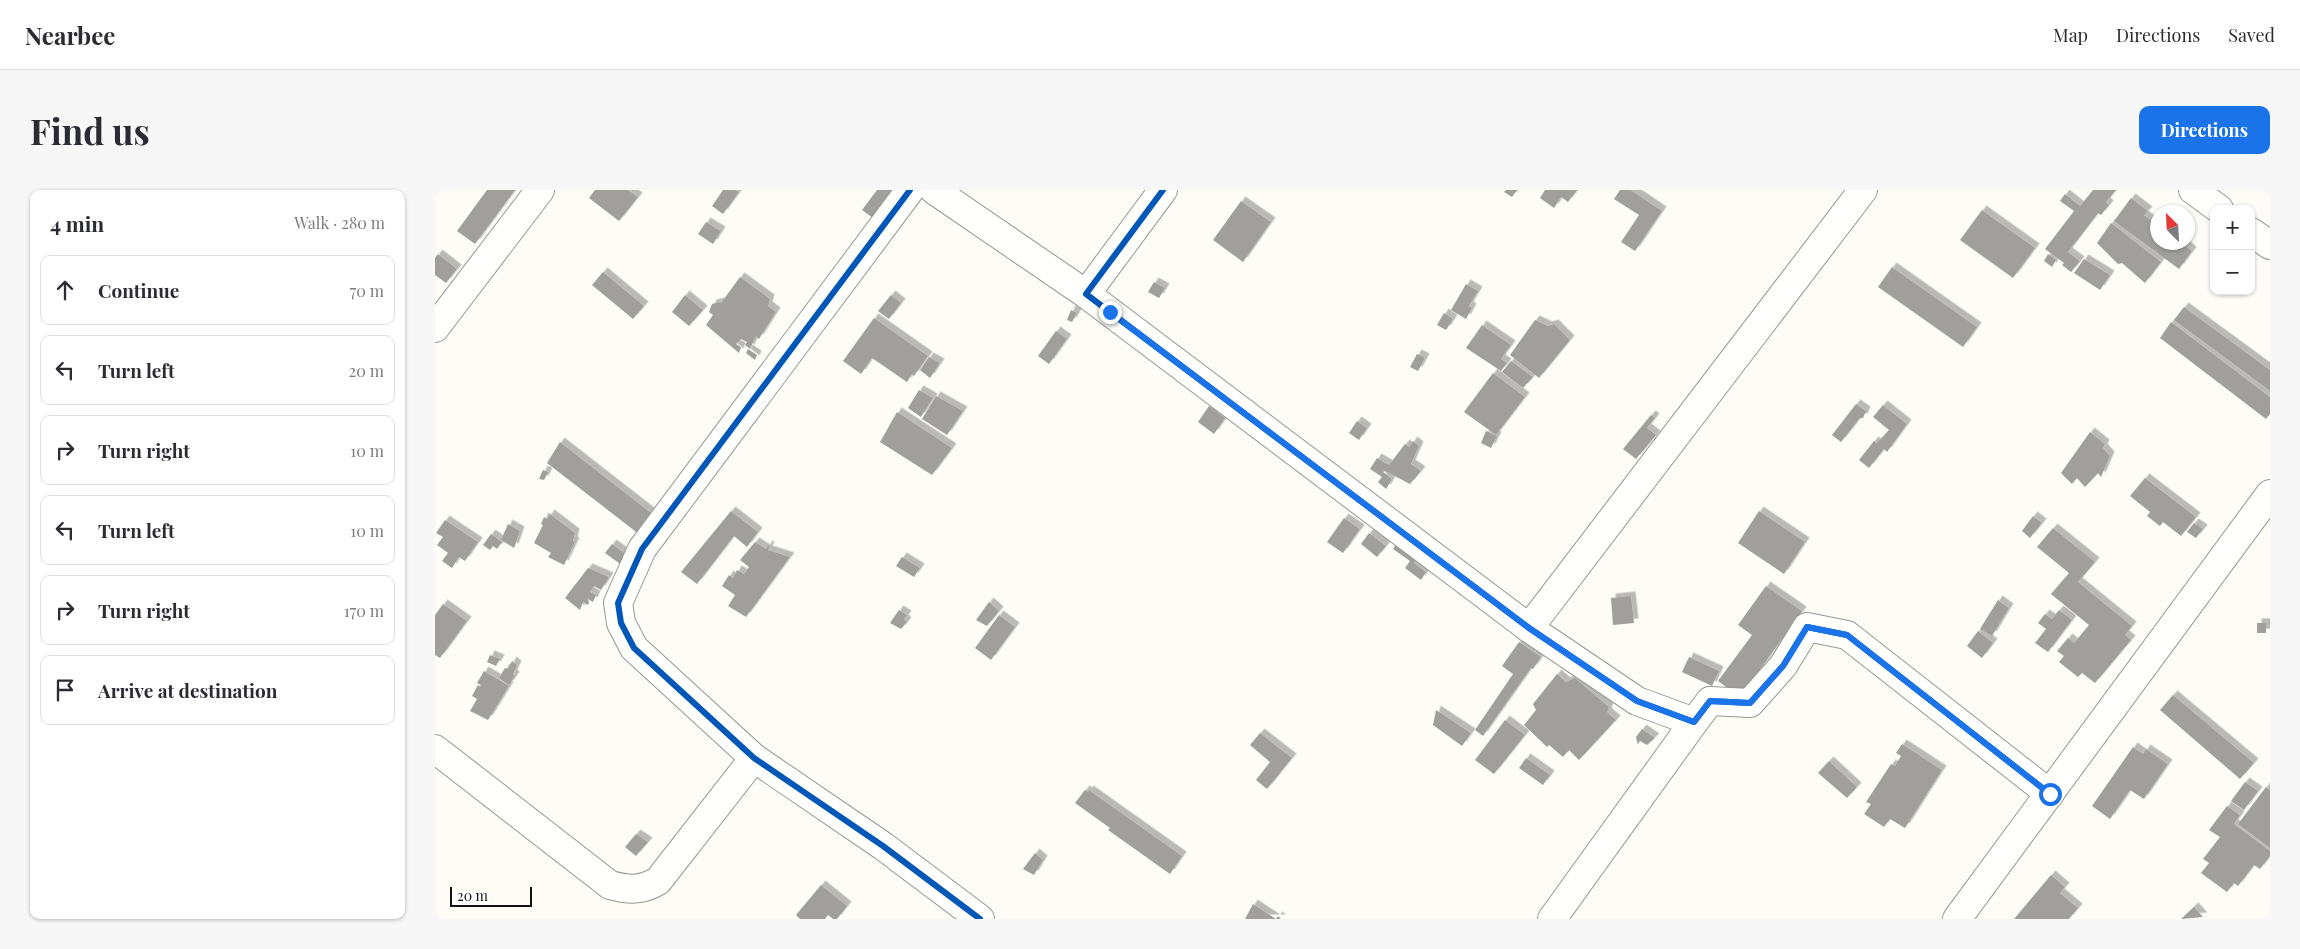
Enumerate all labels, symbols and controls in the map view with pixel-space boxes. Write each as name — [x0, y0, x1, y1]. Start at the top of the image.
text: Nearbee — [25, 19, 115, 51]
text: Map — [2053, 23, 2088, 47]
text: Directions — [2116, 23, 2200, 47]
text: Saved — [2228, 23, 2275, 47]
button: Directions — [2139, 106, 2270, 154]
text: Find us — [30, 107, 150, 154]
north arrow — [2150, 205, 2195, 250]
map controls — [2210, 205, 2255, 295]
button: + — [2210, 205, 2255, 250]
text: 4 min — [50, 209, 104, 237]
text: Walk · 280 m — [294, 212, 385, 233]
button: − — [2210, 250, 2255, 295]
icon: ahead — [51, 276, 79, 304]
text: Continue — [98, 277, 179, 303]
text: 70 m — [350, 280, 384, 301]
route end — [1099, 301, 1122, 324]
icon: left — [51, 356, 79, 384]
text: Turn left — [98, 357, 175, 383]
text: 20 m — [349, 360, 384, 381]
icon: right — [51, 436, 79, 464]
text: Turn right — [98, 437, 190, 463]
text: 10 m — [350, 440, 384, 461]
icon: left — [51, 516, 79, 544]
text: Turn left — [98, 517, 175, 543]
text: 10 m — [350, 520, 384, 541]
icon: right — [51, 596, 79, 624]
text: Turn right — [98, 597, 190, 623]
text: 170 m — [344, 600, 384, 621]
icon: arrive — [51, 676, 79, 704]
text: Arrive at destination — [98, 677, 278, 703]
route start — [2039, 783, 2062, 806]
scale bar — [450, 884, 533, 907]
text: 20 m — [457, 886, 488, 905]

